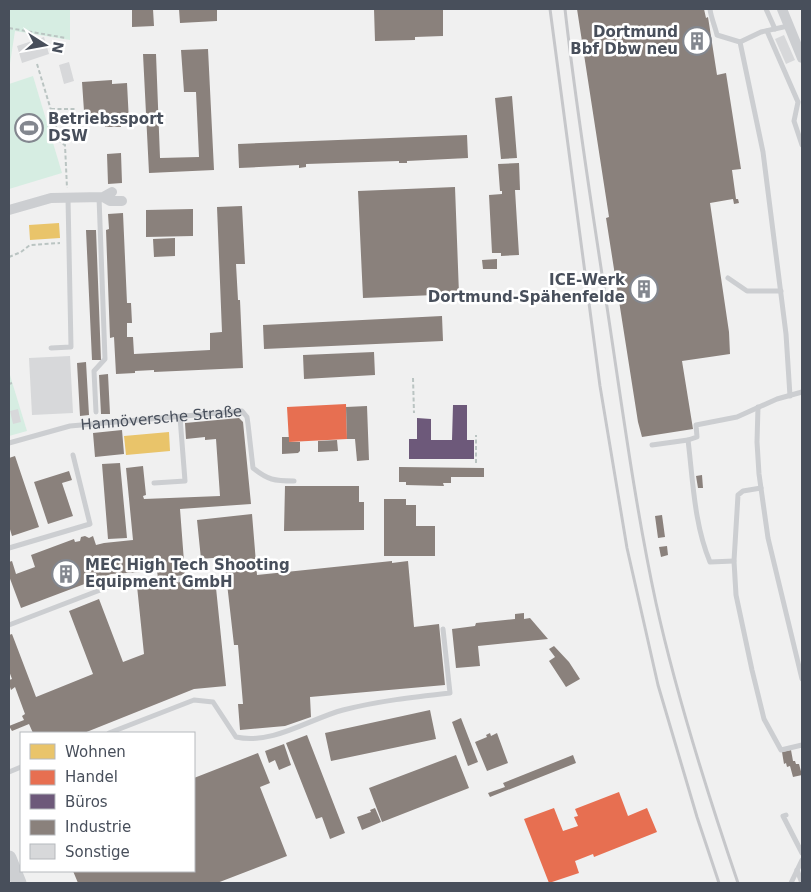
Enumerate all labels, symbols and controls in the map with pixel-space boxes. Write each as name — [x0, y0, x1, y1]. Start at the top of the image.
north arrow — [20, 20, 70, 70]
place label: Dortmund Bbf Dbw neu — [570, 23, 678, 58]
building icon: Dortmund Bbf Dbw neu — [682, 26, 712, 56]
text: N — [49, 40, 67, 55]
place label: Betriebssport DSW — [48, 110, 164, 145]
sports icon: Betriebssport DSW — [14, 113, 44, 143]
place label: ICE-Werk Dortmund-Spähenfelde — [428, 271, 626, 306]
building icon: ICE-Werk Dortmund-Spähenfelde — [629, 274, 659, 304]
street label: Hannöversche Straße — [80, 402, 243, 434]
place label: MEC High Tech Shooting Equipment GmbH — [85, 556, 290, 591]
building icon: MEC High Tech Shooting Equipment GmbH — [51, 559, 81, 589]
legend — [20, 732, 195, 872]
text: Wohnen — [65, 743, 126, 761]
text: Handel — [65, 768, 118, 786]
text: Büros — [65, 793, 108, 811]
text: Industrie — [65, 818, 131, 836]
text: Sonstige — [65, 843, 130, 861]

